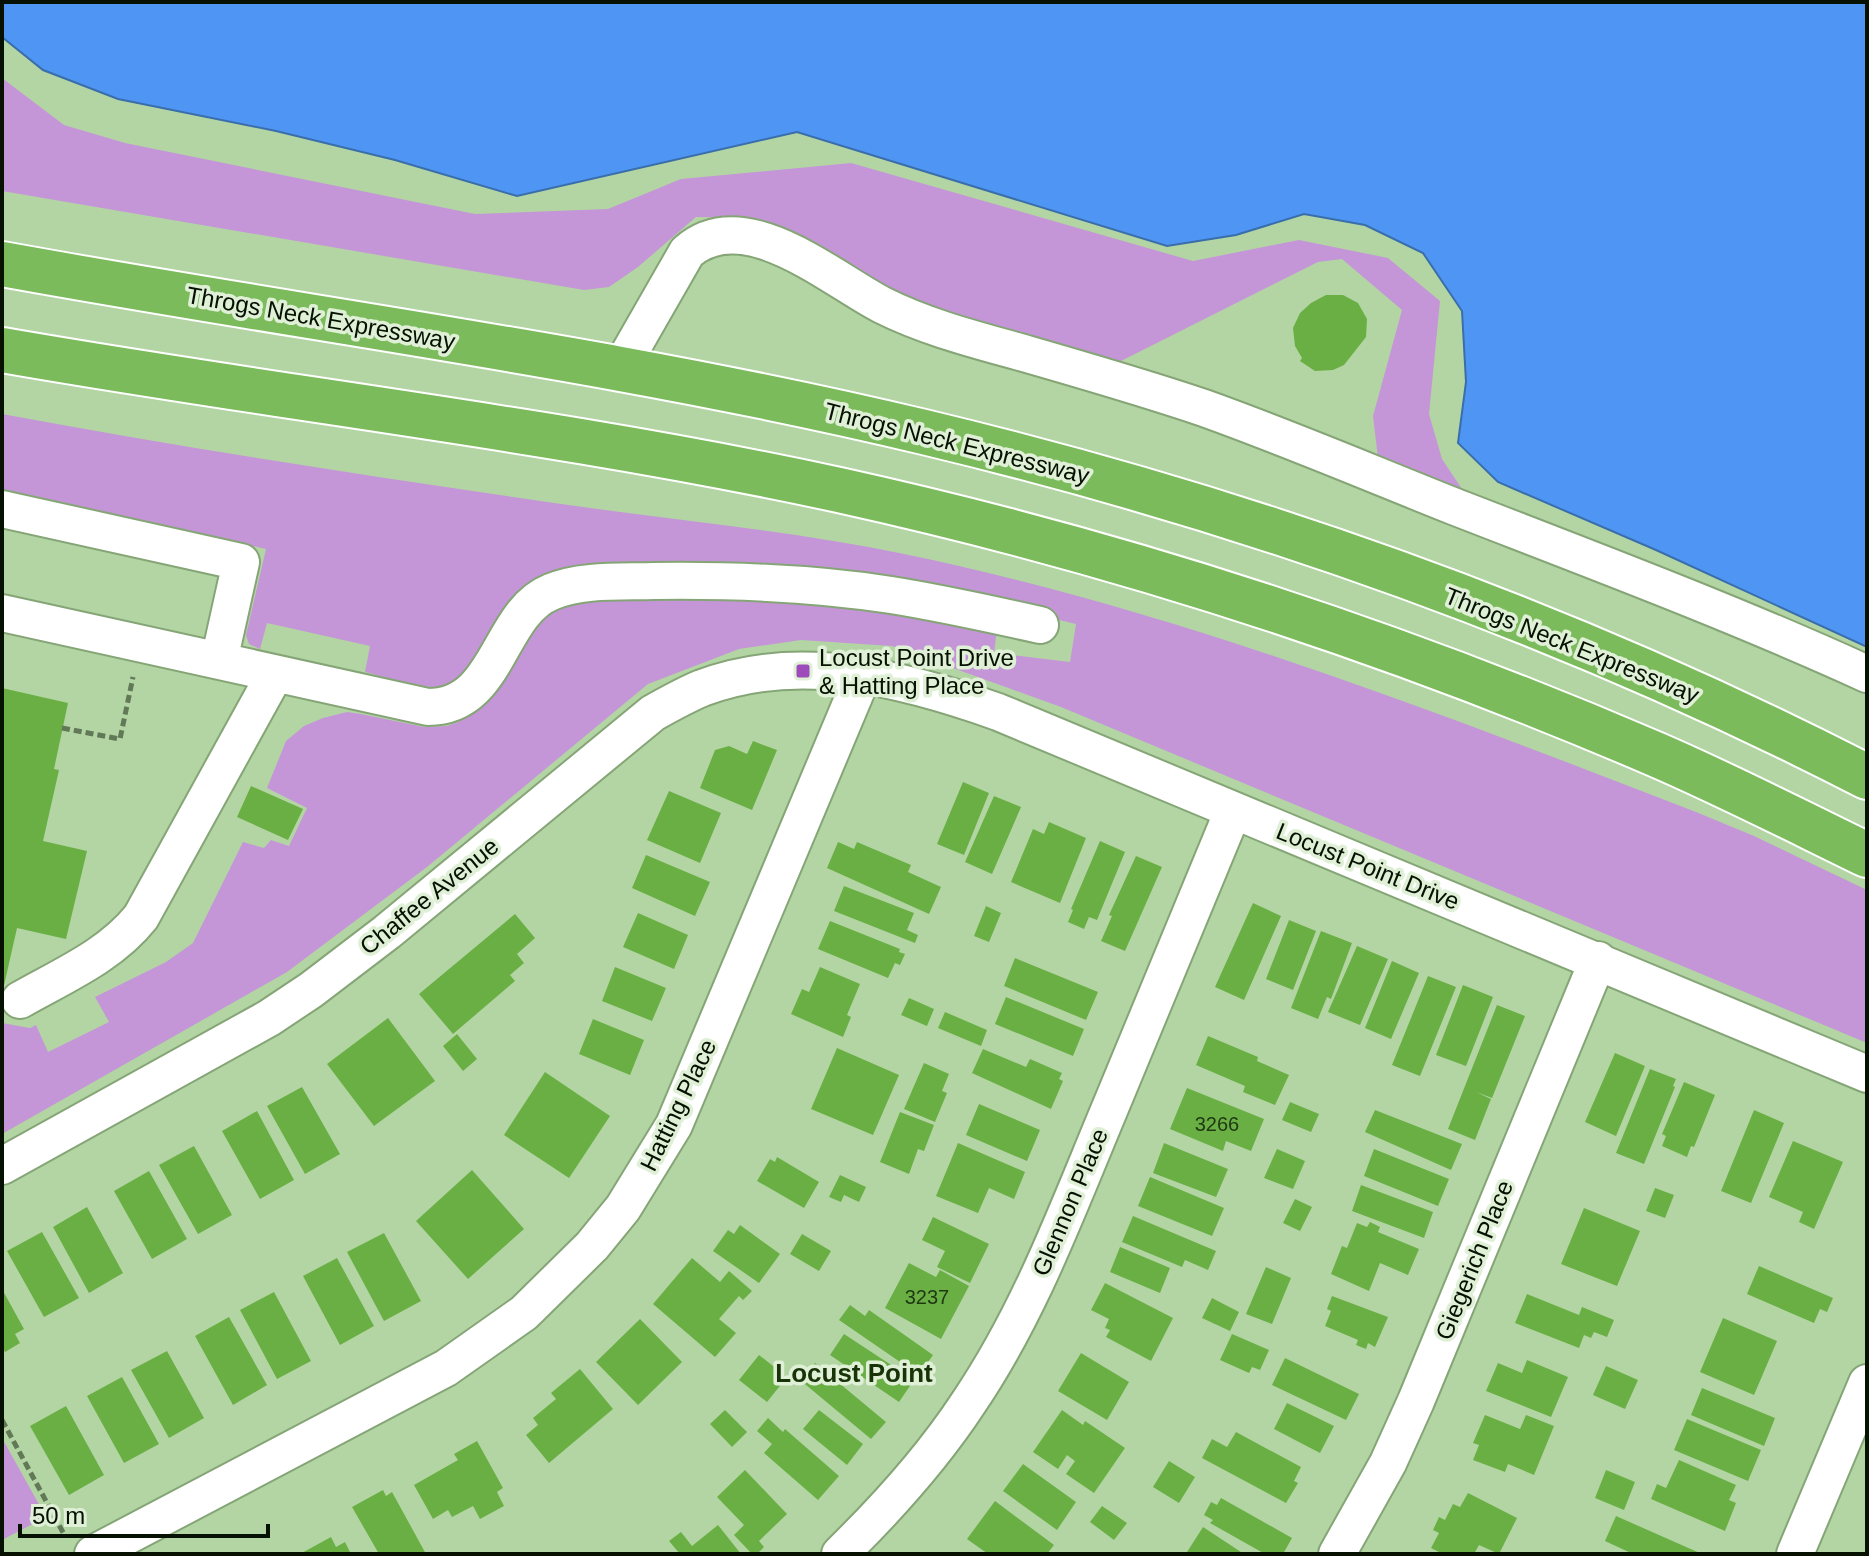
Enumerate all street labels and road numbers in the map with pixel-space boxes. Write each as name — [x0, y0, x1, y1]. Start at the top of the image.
street label: Throgs Neck Expressway — [185, 281, 457, 355]
street label: Throgs Neck Expressway — [822, 397, 1092, 489]
street label: Throgs Neck Expressway — [1441, 582, 1703, 708]
street label: Locust Point Drive — [1273, 817, 1463, 915]
street label: Chaffee Avenue — [354, 832, 504, 960]
street label: Hatting Place — [635, 1035, 721, 1175]
street label: Glennon Place — [1027, 1124, 1113, 1280]
street label: Giegerich Place — [1430, 1176, 1518, 1344]

